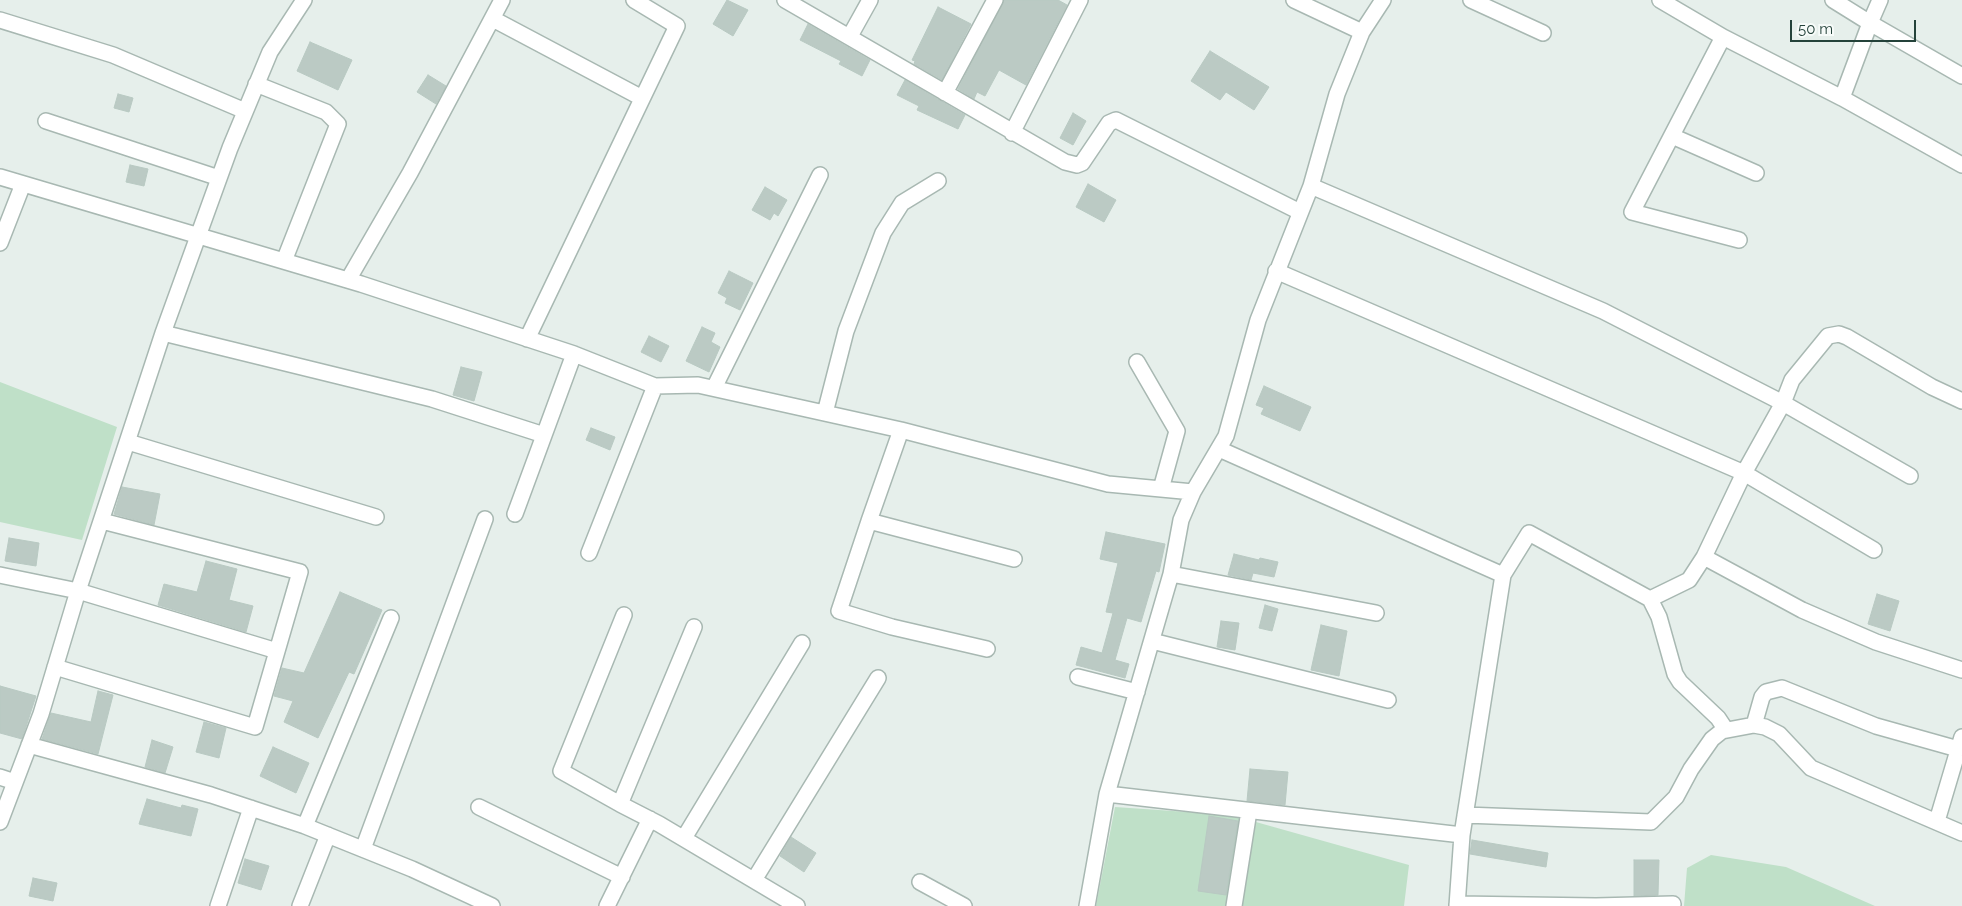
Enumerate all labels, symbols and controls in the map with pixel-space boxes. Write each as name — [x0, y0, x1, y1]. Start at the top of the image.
scale bar — [1792, 10, 1918, 42]
text: 50 m — [1798, 20, 1833, 38]

